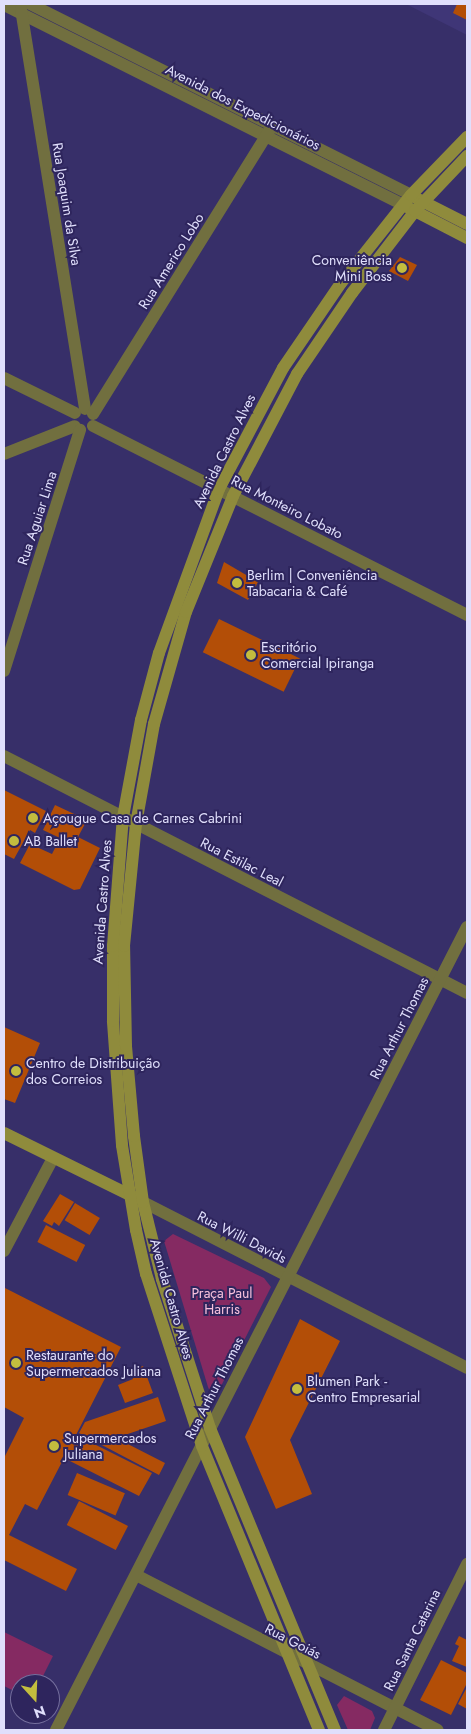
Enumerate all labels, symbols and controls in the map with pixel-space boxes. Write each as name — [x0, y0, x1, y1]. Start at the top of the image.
street label: Avenida dos Expedicionários — [163, 61, 323, 153]
street label: Rua Joaquim da Silva — [49, 141, 85, 267]
street label: Rua Americo Lobo — [135, 210, 207, 312]
place label: Conveniência Mini Boss — [312, 252, 392, 284]
marker: Conveniência Mini Boss — [396, 262, 408, 274]
street label: Avenida Castro Alves — [189, 391, 259, 511]
street label: Rua Aguiar Lima — [14, 469, 60, 567]
street label: Rua Monteiro Lobato — [228, 472, 346, 542]
place label: Berlim | Conveniência Tabacaria & Café — [247, 567, 377, 600]
marker: Berlim | Conveniência Tabacaria & Café — [231, 577, 243, 589]
place label: Escritório Comercial Ipiranga — [261, 639, 374, 672]
marker: Escritório Comercial Ipiranga — [245, 649, 257, 661]
place label: Açougue Casa de Carnes Cabrini — [43, 810, 242, 826]
marker: Açougue Casa de Carnes Cabrini — [27, 812, 39, 824]
place label: AB Ballet — [24, 833, 77, 849]
street label: Rua Estilac Leal — [198, 834, 286, 890]
marker: AB Ballet — [8, 835, 20, 847]
street label: Avenida Castro Alves — [89, 839, 115, 965]
street label: Rua Arthur Thomas — [366, 974, 432, 1082]
place label: Centro de Distribuição dos Correios — [26, 1055, 160, 1088]
marker: Centro de Distribuição dos Correios — [10, 1065, 22, 1077]
street label: Rua Willi Davids — [195, 1207, 289, 1267]
street label: Avenida Castro Alves — [147, 1237, 197, 1361]
park label: Praça Paul Harris — [191, 1285, 253, 1318]
street label: Rua Arthur Thomas — [181, 1334, 247, 1442]
place label: Restaurante do Supermercados Juliana — [26, 1347, 161, 1380]
marker: Restaurante do Supermercados Juliana — [10, 1357, 22, 1369]
place label: Blumen Park - Centro Empresarial — [307, 1373, 420, 1405]
marker: Blumen Park - Centro Empresarial — [291, 1383, 303, 1395]
place label: Supermercados Juliana — [64, 1430, 156, 1462]
marker: Supermercados Juliana — [48, 1440, 60, 1452]
street label: Rua Santa Catarina — [380, 1586, 444, 1694]
street label: Rua Goiás — [262, 1620, 324, 1662]
north arrow — [10, 1674, 60, 1724]
text: N — [31, 1701, 48, 1723]

